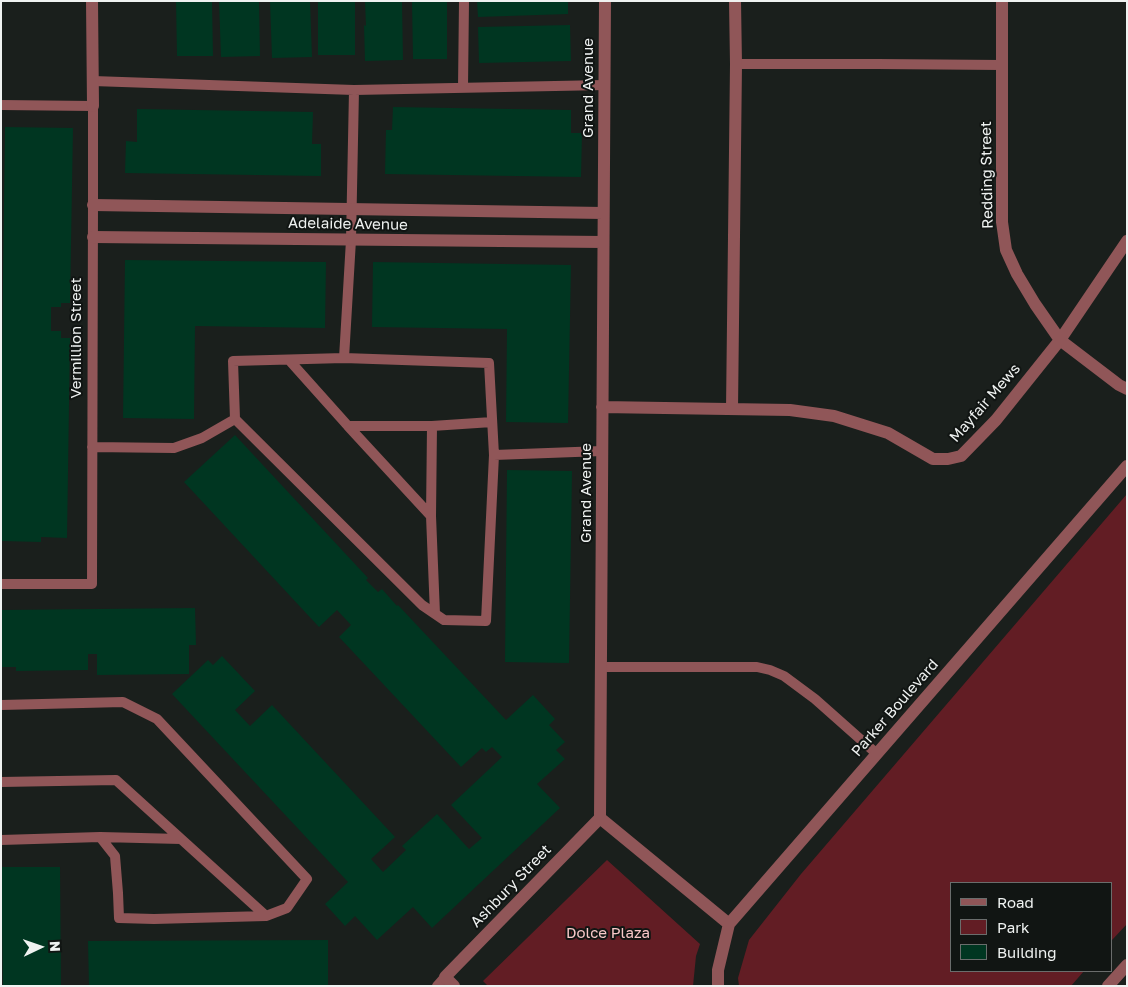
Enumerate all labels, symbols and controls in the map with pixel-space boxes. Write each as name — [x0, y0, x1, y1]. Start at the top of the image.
street label: Grand Avenue — [579, 38, 597, 138]
street label: Redding Street — [977, 121, 997, 229]
street label: Adelaide Avenue — [288, 214, 408, 234]
street label: Vermillion Street — [67, 278, 85, 398]
street label: Mayfair Mews — [946, 360, 1024, 446]
street label: Grand Avenue — [577, 443, 595, 543]
street label: Parker Boulevard — [848, 656, 942, 760]
street label: Ashbury Street — [467, 841, 555, 931]
legend — [950, 882, 1113, 972]
text: Road — [997, 893, 1034, 911]
text: Park — [997, 918, 1029, 936]
north arrow — [15, 922, 65, 972]
park label: Dolce Plaza — [566, 924, 650, 942]
text: N — [47, 940, 64, 952]
text: Building — [997, 943, 1057, 961]

